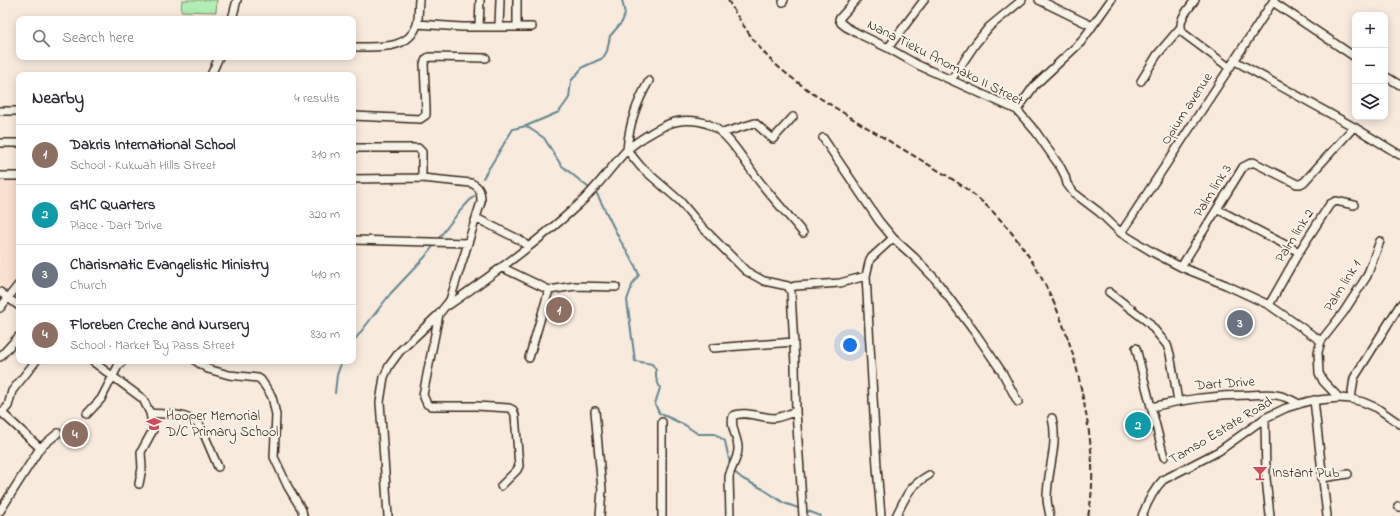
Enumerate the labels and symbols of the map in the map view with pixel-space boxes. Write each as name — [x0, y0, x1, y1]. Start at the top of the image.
street label: Nana Tieku Anomako II Street — [863, 14, 1027, 112]
street label: Opium avenue — [1156, 68, 1219, 149]
street label: Palm link 3 — [1189, 160, 1238, 221]
street label: Palm link 2 — [1270, 205, 1320, 267]
street label: Palm link 1 — [1319, 256, 1367, 316]
pin: 1 — [546, 295, 572, 325]
pin: 3 — [1227, 308, 1253, 338]
your location — [840, 335, 860, 355]
street label: Dart Drive — [1194, 371, 1256, 397]
street label: Tamso Estate Road — [1165, 392, 1277, 470]
place label: Hooper Memorial D/C Primary School — [165, 406, 278, 444]
pin: 2 — [1125, 410, 1151, 440]
school or university icon: Hooper Memorial D/C Primary School — [145, 415, 163, 433]
pin: 4 — [62, 419, 88, 449]
place label: Instant Pub — [1272, 463, 1340, 484]
bar icon: Instant Pub — [1251, 464, 1269, 482]

